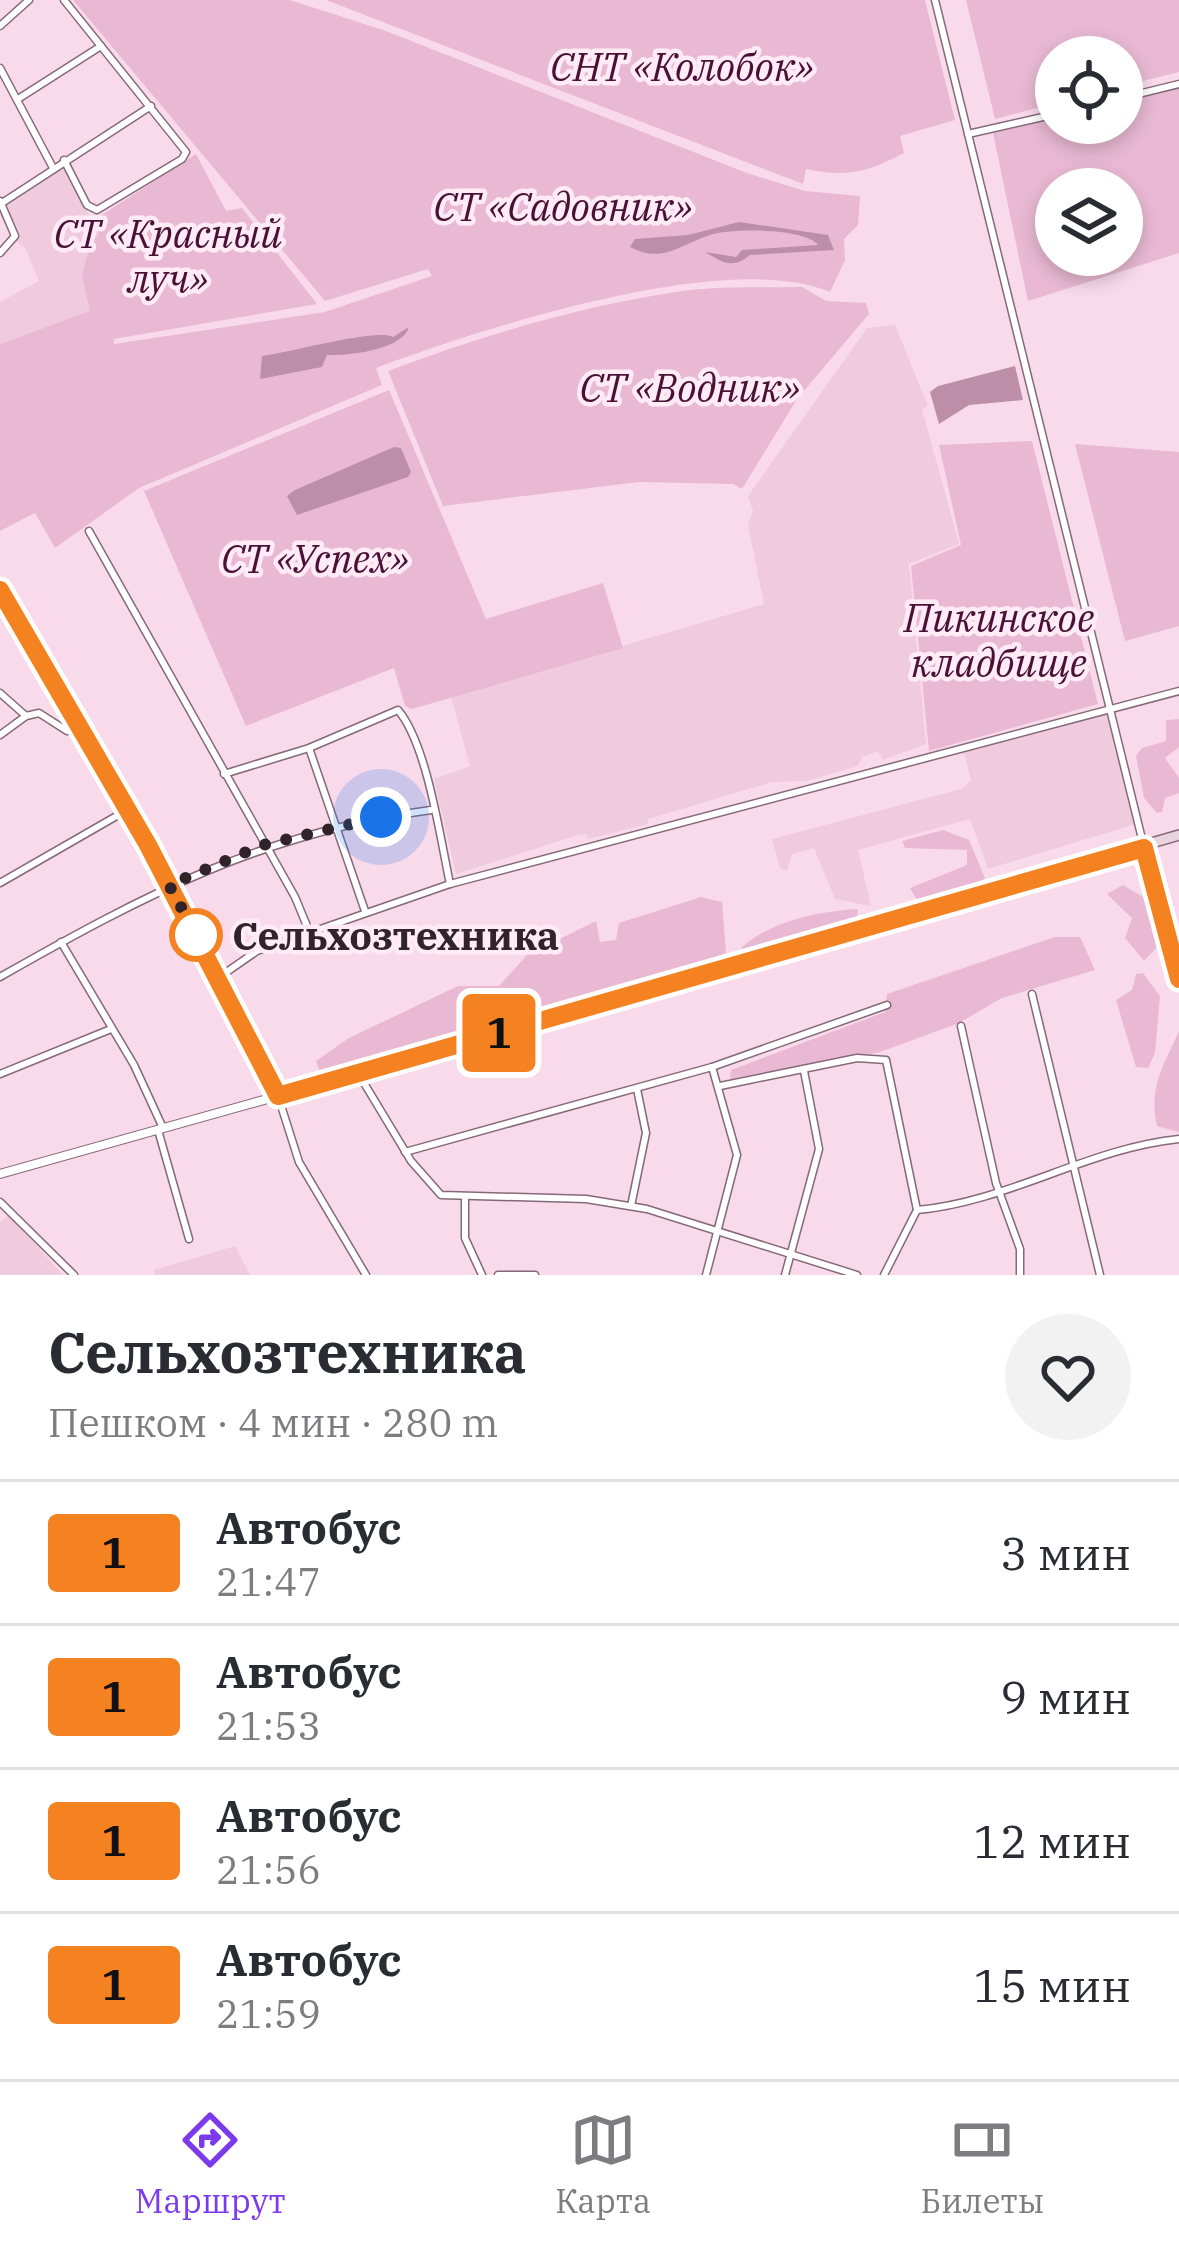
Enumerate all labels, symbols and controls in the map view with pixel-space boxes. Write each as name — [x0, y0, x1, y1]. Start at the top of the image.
map controls — [1035, 36, 1143, 276]
button: locate — [1035, 36, 1143, 144]
park label: СНТ «Колобок» — [550, 41, 814, 92]
button: layers — [1035, 168, 1143, 276]
park label: СТ «Садовник» — [433, 181, 693, 232]
park label: СТ «Красный луч» — [54, 208, 282, 304]
park label: СТ «Водник» — [580, 362, 800, 413]
park label: СТ «Успех» — [221, 533, 409, 584]
park label: Пикинское кладбище — [903, 592, 1094, 688]
your location — [351, 787, 411, 847]
marker: Сельхозтехника — [171, 910, 221, 960]
place label: Сельхозтехника — [232, 910, 559, 961]
line badge: 1 — [460, 994, 538, 1072]
text: 1 — [486, 1005, 512, 1060]
button: heart — [1005, 1314, 1131, 1440]
text: Сельхозтехника — [48, 1315, 526, 1389]
text: Пешком · 4 мин · 280 m — [48, 1397, 498, 1448]
text: Автобус — [216, 1498, 402, 1556]
text: 3 мин — [1000, 1524, 1131, 1582]
text: 1 — [101, 1525, 127, 1580]
text: 21:47 — [216, 1556, 321, 1607]
text: Автобус — [216, 1642, 402, 1700]
text: 9 мин — [1000, 1668, 1131, 1726]
text: 1 — [101, 1669, 127, 1724]
text: 21:53 — [216, 1700, 321, 1751]
text: Автобус — [216, 1786, 402, 1844]
text: 12 мин — [973, 1812, 1131, 1870]
text: 1 — [101, 1813, 127, 1868]
text: 21:56 — [216, 1844, 321, 1895]
text: Автобус — [216, 1930, 402, 1988]
text: 15 мин — [973, 1956, 1131, 2014]
text: 1 — [101, 1957, 127, 2012]
text: 21:59 — [216, 1988, 321, 2039]
tab: Маршрут — [135, 2107, 286, 2222]
tab: Карта — [555, 2107, 651, 2222]
tab: Билеты — [921, 2107, 1044, 2222]

